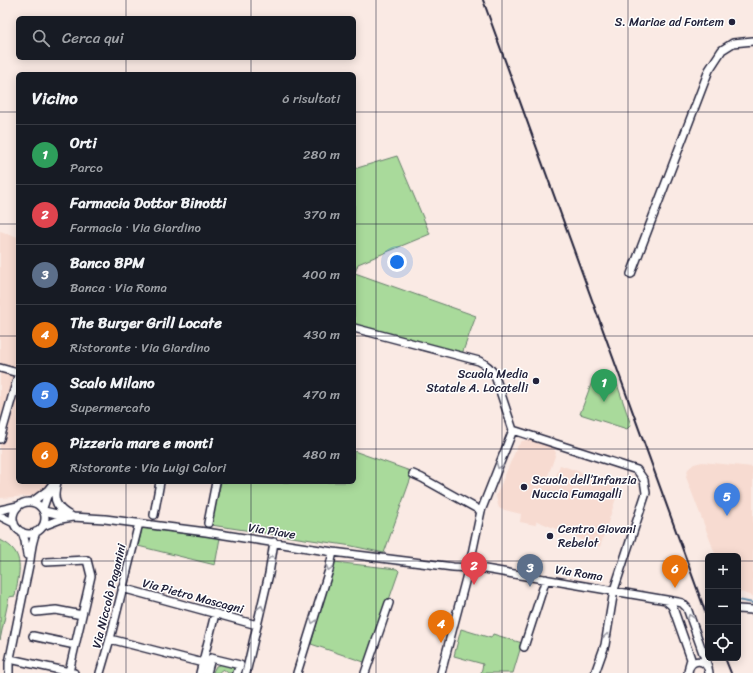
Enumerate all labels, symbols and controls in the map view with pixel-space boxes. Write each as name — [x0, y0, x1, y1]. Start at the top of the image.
place label: S. Mariae ad Fontem — [615, 11, 724, 33]
search box — [16, 16, 356, 60]
marker: S. Mariae ad Fontem — [727, 17, 737, 27]
text: Cerca qui — [62, 25, 124, 51]
icon: search — [30, 27, 52, 49]
text: Vicino — [32, 83, 78, 113]
text: 6 risultati — [282, 87, 340, 110]
text: Orti — [70, 130, 97, 156]
text: 1 — [42, 143, 48, 166]
text: 280 m — [303, 143, 340, 166]
text: Parco — [70, 156, 103, 179]
text: Farmacia Dottor Binotti — [70, 190, 226, 216]
text: 2 — [41, 203, 49, 226]
text: 370 m — [304, 203, 340, 226]
text: Farmacia · Via Giardino — [70, 216, 201, 239]
text: Banco BPM — [70, 250, 145, 276]
your location — [387, 252, 407, 272]
text: 3 — [41, 263, 49, 286]
text: 400 m — [302, 263, 340, 286]
text: Banca · Via Roma — [70, 276, 167, 299]
text: The Burger Grill Locate — [70, 310, 222, 336]
text: 4 — [41, 323, 49, 346]
text: 430 m — [303, 323, 340, 346]
text: Ristorante · Via Giardino — [70, 336, 210, 359]
place label: Scuola Media Statale A. Locatelli — [426, 363, 529, 399]
pin: 1 — [591, 369, 617, 402]
text: Scalo Milano — [70, 370, 155, 396]
marker: Scuola Media Statale A. Locatelli — [531, 376, 541, 386]
text: 5 — [41, 383, 49, 406]
text: 470 m — [303, 383, 340, 406]
text: Supermercato — [70, 396, 150, 419]
text: Pizzeria mare e monti — [70, 430, 213, 456]
text: 6 — [41, 443, 49, 466]
text: 480 m — [302, 443, 340, 466]
text: Ristorante · Via Luigi Calori — [70, 456, 226, 479]
one-way arrow — [496, 462, 504, 470]
place label: Scuola dell’Infanzia Nuccia Fumagalli — [532, 469, 637, 505]
marker: Scuola dell’Infanzia Nuccia Fumagalli — [519, 482, 529, 492]
pin: 5 — [714, 483, 740, 516]
street label: Via Piave — [247, 516, 297, 546]
place label: Centro Giovani Rebelot — [558, 518, 636, 554]
marker: Centro Giovani Rebelot — [545, 531, 555, 541]
street label: Via Niccolò Paganini — [85, 541, 133, 651]
pin: 2 — [461, 552, 487, 585]
map controls — [705, 553, 741, 661]
button: + — [705, 553, 741, 589]
pin: 3 — [517, 554, 543, 587]
one-way arrow — [267, 555, 276, 561]
pin: 6 — [662, 555, 688, 588]
street label: Via Roma — [554, 558, 604, 588]
one-way arrow — [326, 565, 334, 571]
street label: Via Pietro Mascagni — [140, 572, 247, 620]
button: − — [705, 589, 741, 625]
one-way arrow — [256, 605, 265, 612]
pin: 4 — [428, 610, 454, 643]
one-way arrow — [686, 614, 695, 621]
one-way arrow — [309, 617, 318, 624]
button: locate — [705, 625, 741, 661]
one-way arrow — [602, 633, 611, 639]

